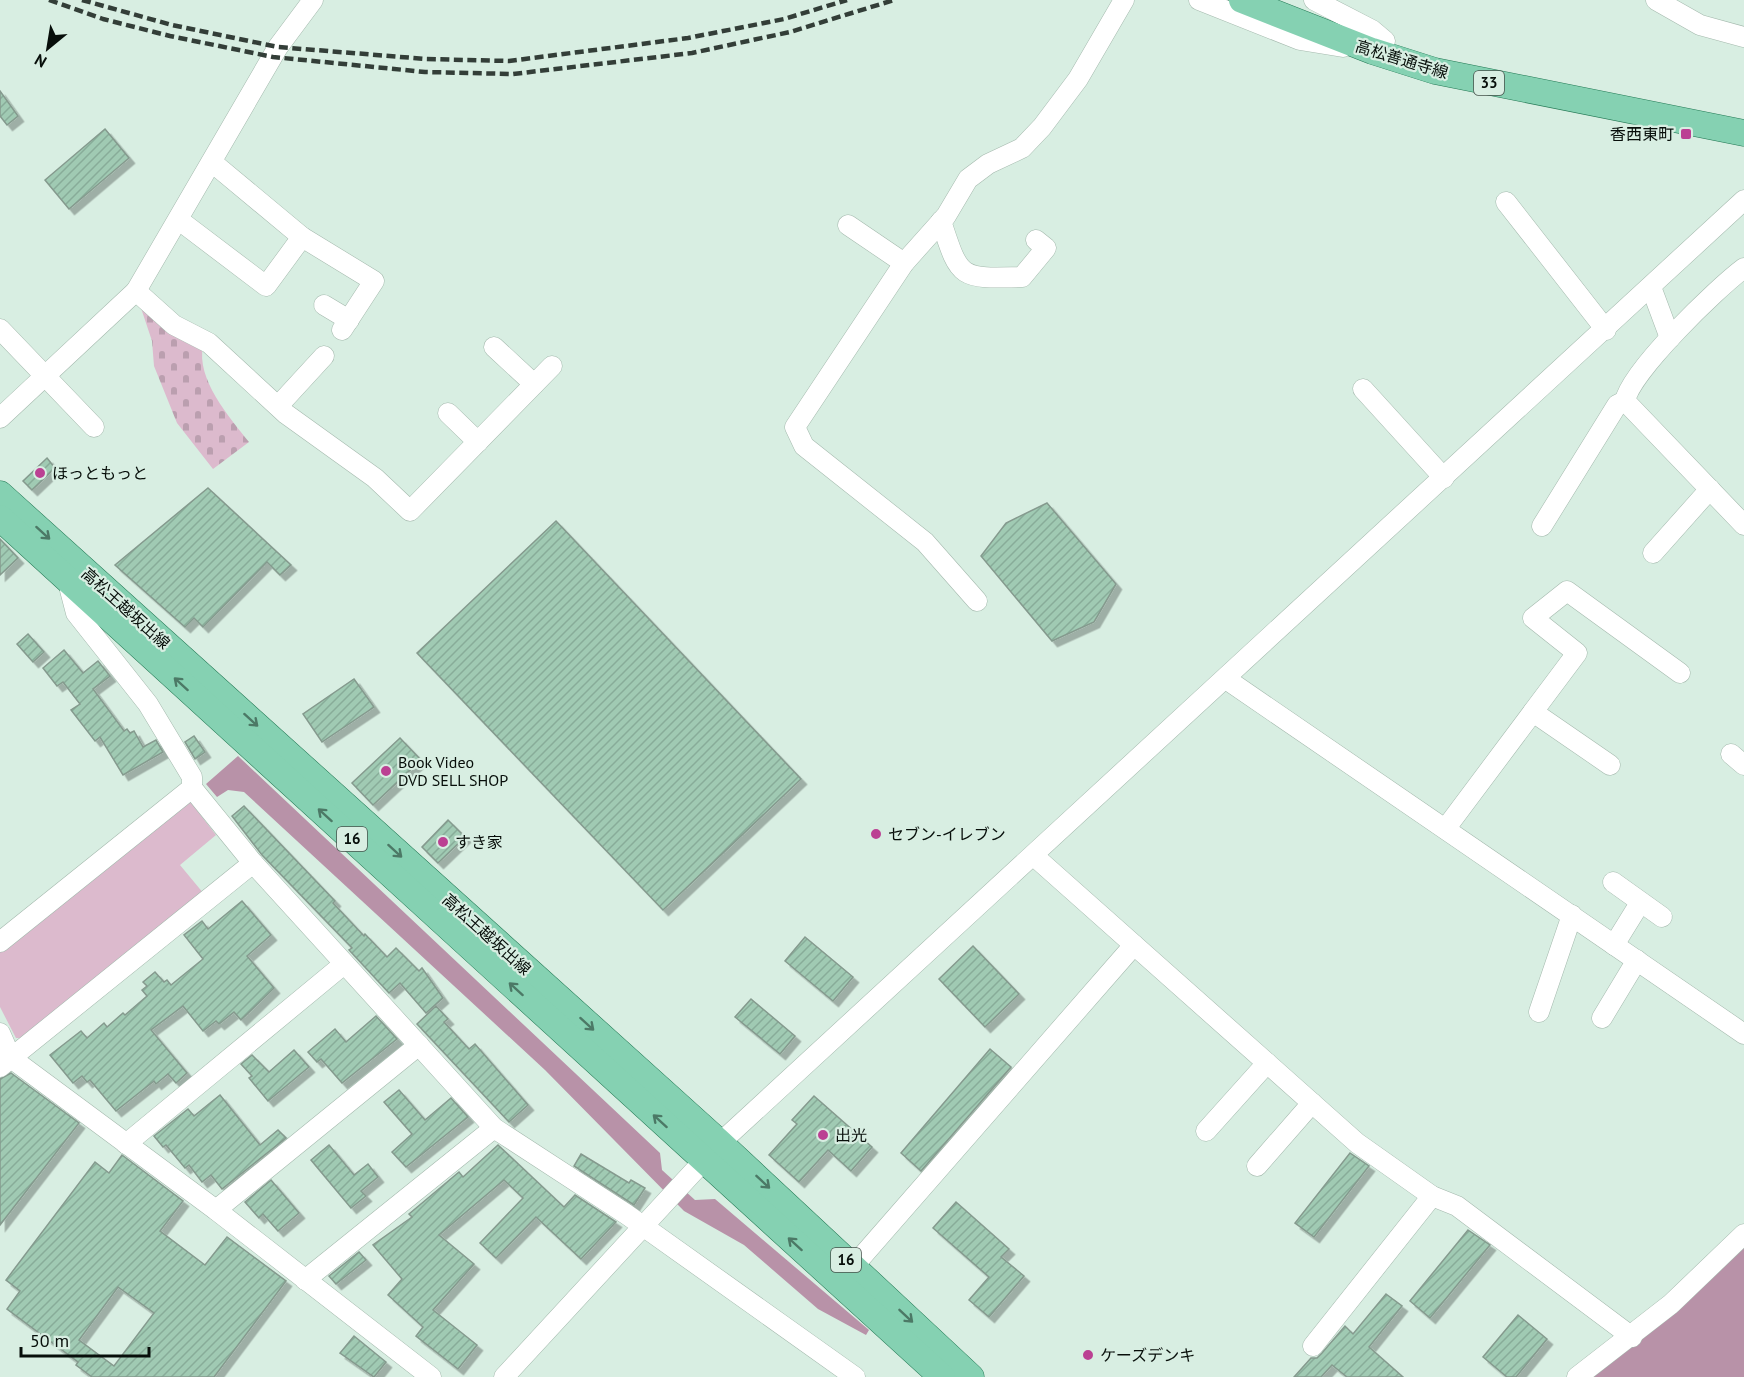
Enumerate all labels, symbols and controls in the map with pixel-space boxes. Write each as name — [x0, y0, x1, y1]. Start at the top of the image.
north arrow — [18, 18, 78, 78]
street label: 高松善通寺線 — [1353, 35, 1451, 83]
text: N — [31, 50, 50, 72]
road number: 33 — [1474, 71, 1504, 95]
place label: 香西東町 — [1610, 124, 1674, 144]
marker: 香西東町 — [1679, 127, 1693, 141]
place label: ほっともっと — [52, 463, 148, 483]
marker: ほっともっと — [33, 466, 47, 480]
one-way arrow — [36, 526, 51, 540]
street label: 高松王越坂出線 — [78, 563, 174, 653]
one-way arrow — [174, 677, 189, 691]
one-way arrow — [243, 713, 258, 727]
place label: Book Video DVD SELL SHOP — [398, 752, 508, 790]
marker: Book Video DVD SELL SHOP — [379, 764, 393, 778]
one-way arrow — [318, 808, 333, 822]
place label: セブン-イレブン — [888, 824, 1006, 844]
road number: 16 — [337, 827, 367, 851]
marker: セブン-イレブン — [869, 827, 883, 841]
place label: すき家 — [455, 832, 503, 852]
marker: すき家 — [436, 835, 450, 849]
one-way arrow — [388, 844, 403, 858]
street label: 高松王越坂出線 — [439, 889, 535, 979]
one-way arrow — [509, 982, 524, 996]
one-way arrow — [579, 1017, 594, 1031]
one-way arrow — [653, 1114, 668, 1128]
place label: 出光 — [835, 1125, 867, 1145]
marker: 出光 — [816, 1128, 830, 1142]
one-way arrow — [755, 1175, 770, 1189]
one-way arrow — [788, 1238, 803, 1252]
road number: 16 — [831, 1248, 861, 1272]
one-way arrow — [898, 1308, 913, 1323]
scale bar — [21, 1320, 148, 1358]
text: 50 m — [30, 1329, 69, 1352]
place label: ケーズデンキ — [1100, 1345, 1195, 1365]
marker: ケーズデンキ — [1081, 1348, 1095, 1362]

